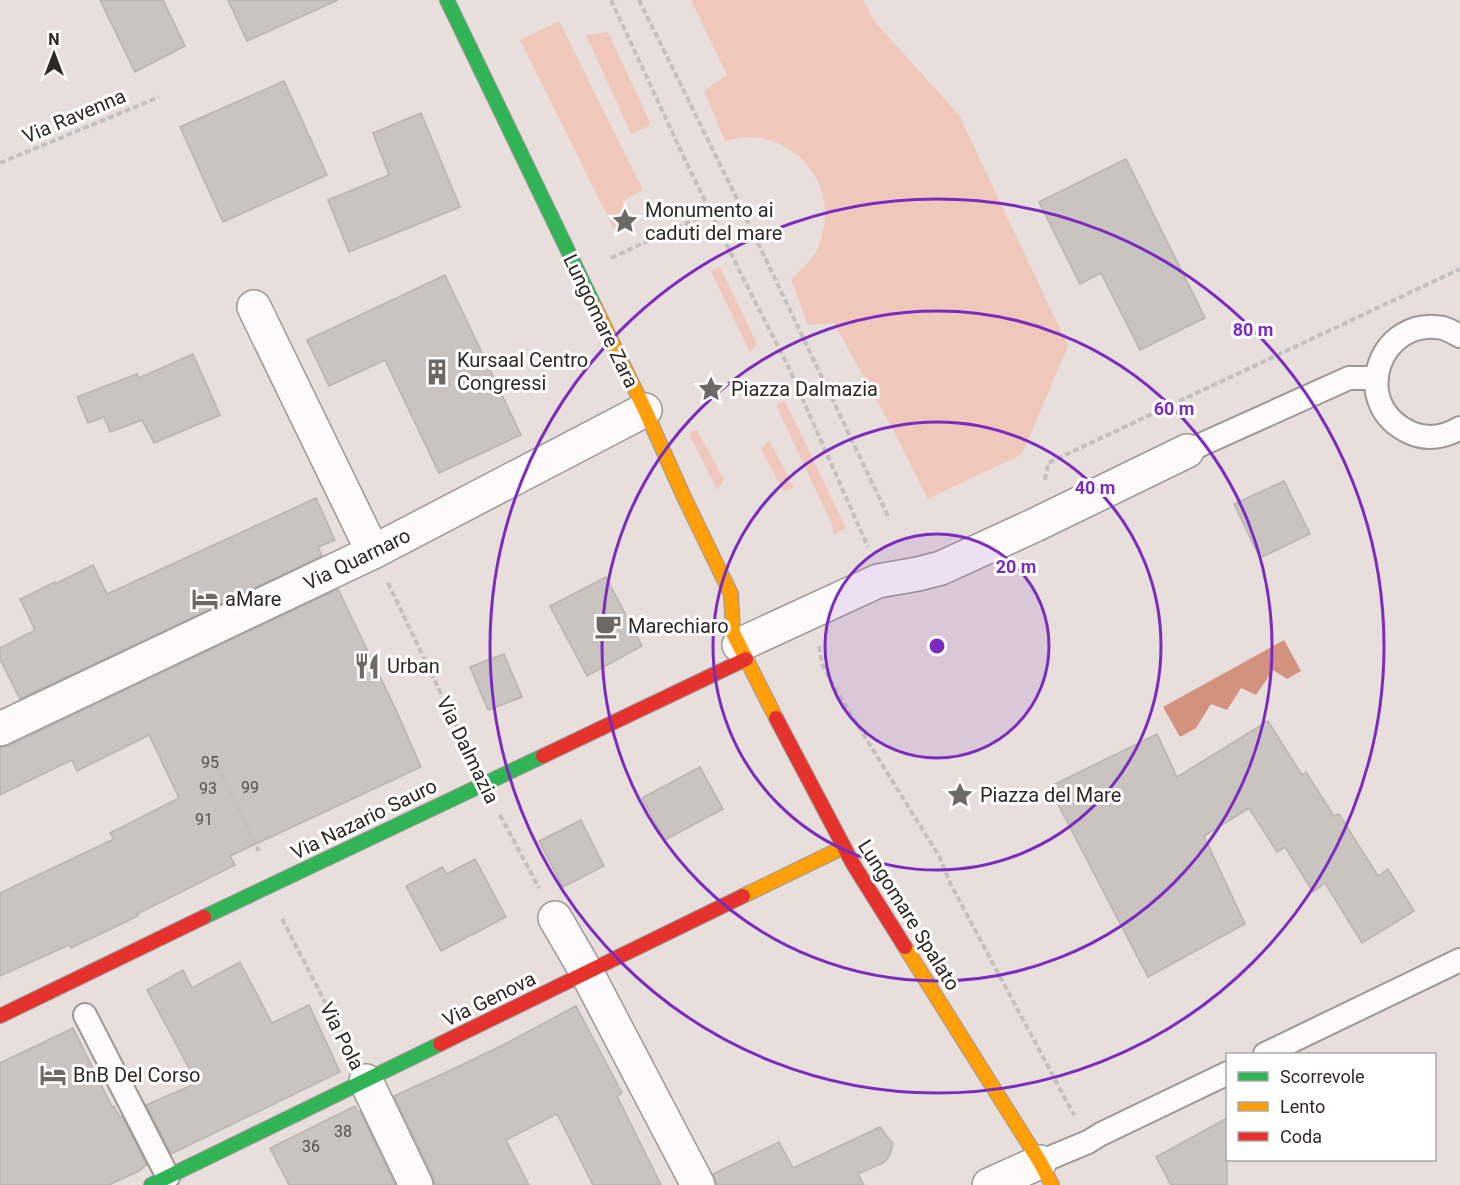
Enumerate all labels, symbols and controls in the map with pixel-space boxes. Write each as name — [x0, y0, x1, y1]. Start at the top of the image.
north arrow — [24, 24, 84, 84]
text: N — [48, 30, 60, 49]
street label: Via Ravenna — [19, 84, 129, 148]
place label: Monumento ai caduti del mare — [645, 198, 782, 245]
place icon: Monumento ai caduti del mare — [610, 206, 640, 236]
street label: Lungomare Zara — [558, 250, 644, 392]
text: 80 m — [1233, 319, 1273, 340]
place label: Kursaal Centro Congressi — [457, 348, 588, 395]
building icon: Kursaal Centro Congressi — [422, 357, 452, 387]
place icon: Piazza Dalmazia — [696, 374, 726, 404]
place label: Piazza Dalmazia — [731, 377, 878, 401]
text: 60 m — [1154, 398, 1194, 419]
text: 40 m — [1075, 477, 1115, 498]
street label: Via Quarnaro — [300, 523, 414, 595]
text: 20 m — [996, 556, 1036, 577]
hotel icon: aMare — [190, 584, 220, 614]
place label: aMare — [225, 587, 281, 611]
cafe icon: Marechiaro — [593, 611, 623, 641]
place label: Marechiaro — [628, 614, 729, 638]
centre of rings — [927, 636, 947, 656]
restaurant icon: Urban — [352, 651, 382, 681]
place label: Urban — [387, 654, 440, 678]
street label: Via Dalmazia — [432, 692, 504, 808]
house number: 95 — [201, 753, 219, 772]
street label: Via Nazario Sauro — [287, 773, 441, 865]
house number: 99 — [241, 778, 259, 797]
house number: 93 — [199, 779, 217, 798]
place icon: Piazza del Mare — [945, 780, 975, 810]
place label: Piazza del Mare — [980, 783, 1121, 807]
house number: 91 — [195, 810, 213, 829]
street label: Lungomare Spalato — [853, 835, 965, 995]
street label: Via Genova — [439, 966, 539, 1032]
street label: Via Pola — [315, 998, 369, 1074]
legend — [1226, 1053, 1436, 1161]
hotel icon: BnB Del Corso — [38, 1060, 68, 1090]
place label: BnB Del Corso — [73, 1063, 200, 1087]
text: Scorrevole — [1280, 1066, 1365, 1087]
text: Lento — [1280, 1096, 1325, 1117]
house number: 38 — [334, 1122, 352, 1141]
text: Coda — [1280, 1126, 1322, 1147]
house number: 36 — [302, 1137, 320, 1156]

